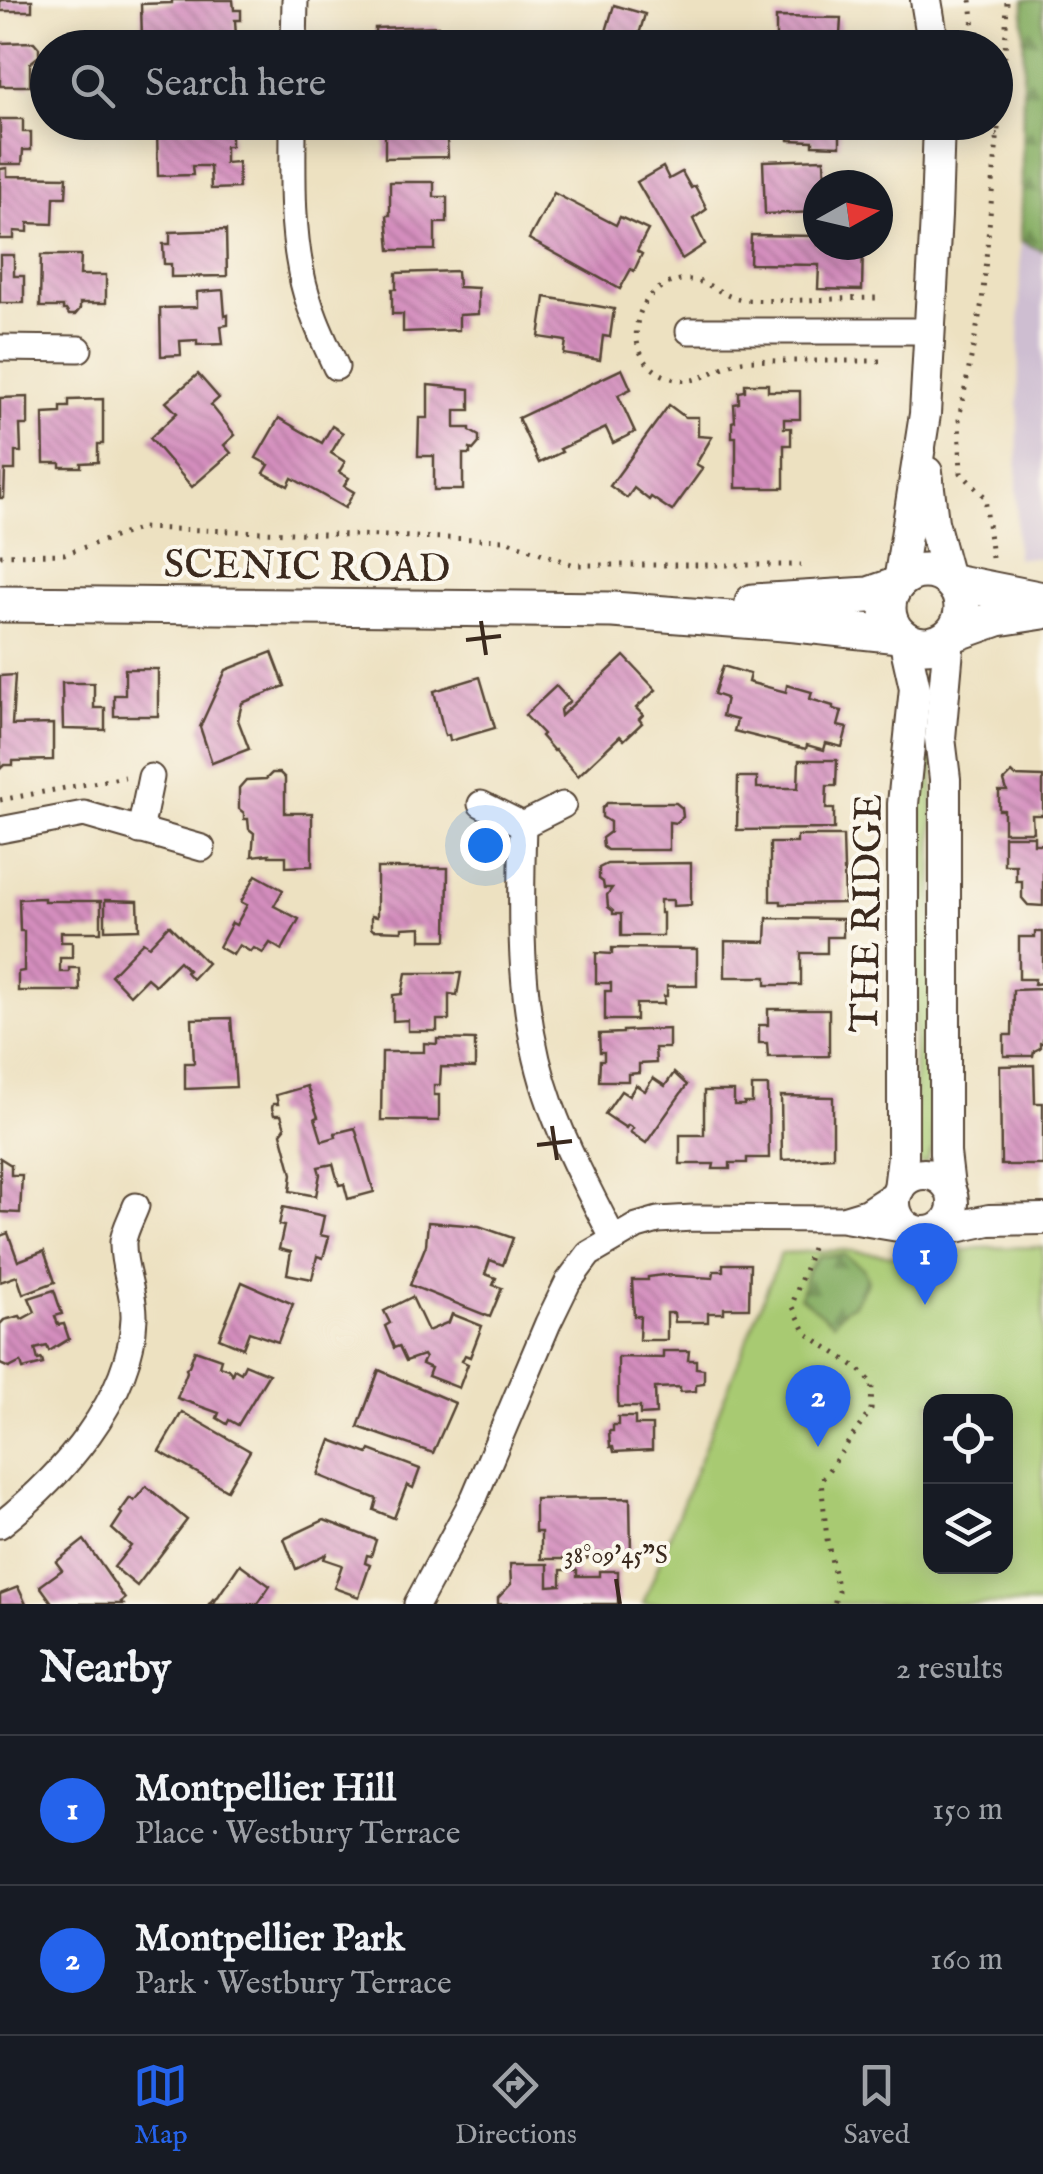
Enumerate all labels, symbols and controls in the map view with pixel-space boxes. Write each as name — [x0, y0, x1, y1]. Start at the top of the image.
search box — [30, 30, 1013, 140]
icon: search — [65, 58, 120, 113]
text: Search here — [145, 61, 326, 109]
north arrow — [803, 170, 893, 260]
street label: SCENIC ROAD — [163, 541, 451, 596]
street label: THE RIDGE — [841, 793, 896, 1033]
your location — [460, 820, 511, 871]
pin: 1 — [892, 1222, 958, 1305]
pin: 2 — [786, 1364, 850, 1447]
map controls — [923, 1394, 1013, 1574]
button: locate — [923, 1394, 1013, 1484]
button: layers — [923, 1484, 1013, 1574]
text: 38°09'45"S — [564, 1540, 668, 1572]
text: Nearby — [40, 1643, 171, 1696]
text: 2 results — [896, 1649, 1003, 1690]
text: Montpellier Hill — [135, 1766, 396, 1814]
text: 1 — [67, 1790, 78, 1831]
text: 150 m — [932, 1790, 1003, 1831]
text: Place · Westbury Terrace — [135, 1814, 460, 1855]
text: Montpellier Park — [135, 1916, 405, 1964]
text: 2 — [65, 1940, 80, 1981]
text: 160 m — [930, 1940, 1003, 1981]
text: Park · Westbury Terrace — [135, 1964, 452, 2005]
tab: Map — [133, 2058, 188, 2153]
tab: Directions — [455, 2058, 577, 2153]
tab: Saved — [843, 2058, 910, 2153]

